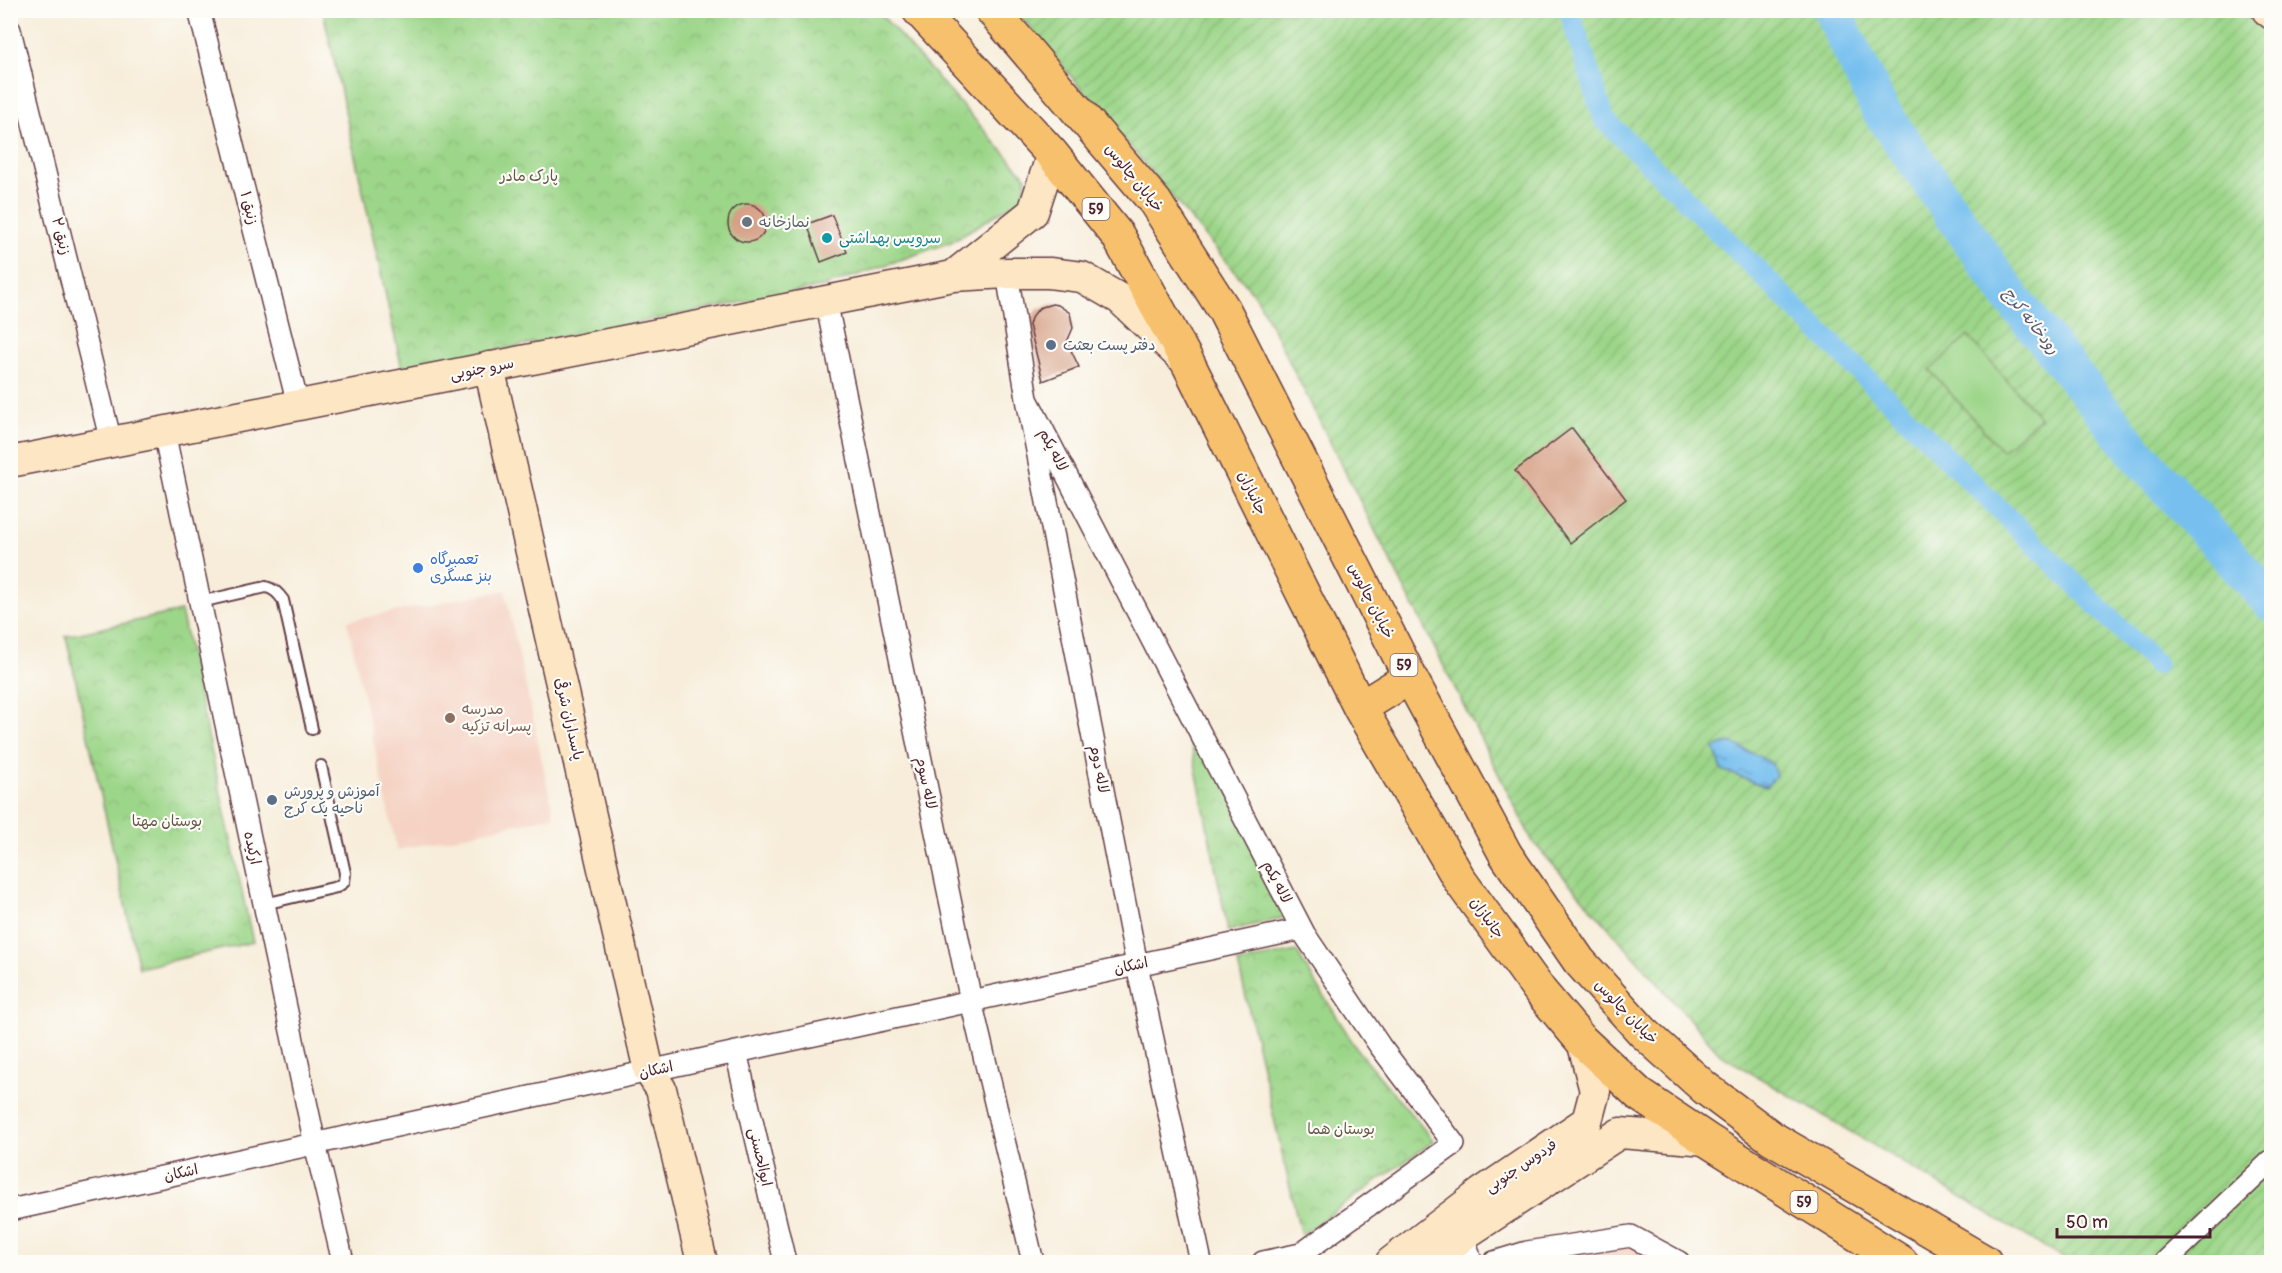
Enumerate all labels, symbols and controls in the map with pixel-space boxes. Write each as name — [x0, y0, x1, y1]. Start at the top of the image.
street label: خیابان چالوس — [1101, 140, 1167, 216]
park label: پارک مادر — [499, 167, 558, 186]
street label: زنبق ۱ — [236, 189, 262, 227]
road number: 59 — [1082, 198, 1110, 220]
place label: نمازخانه — [759, 213, 809, 232]
street label: زنبق ۲ — [47, 215, 75, 257]
marker: نمازخانه — [740, 215, 754, 229]
place label: سرویس بهداشتی — [839, 229, 941, 248]
marker: سرویس بهداشتی — [820, 231, 834, 245]
water label: رودخانه کرج — [1998, 284, 2063, 359]
place label: دفتر پست بعثت — [1063, 336, 1155, 355]
marker: دفتر پست بعثت — [1044, 338, 1058, 352]
street label: سرو جنوبی — [448, 353, 516, 385]
street label: لاله یکم — [1032, 425, 1072, 476]
street label: جانبازان — [1233, 468, 1271, 518]
place label: تعمیرگاه بنز عسگری — [430, 550, 492, 586]
street label: خیابان چالوس — [1344, 560, 1398, 642]
marker: تعمیرگاه بنز عسگری — [411, 561, 425, 575]
road number: 59 — [1390, 654, 1418, 676]
street label: پاسداران شرقی — [550, 675, 590, 762]
place label: مدرسه پسرانه تزکیه — [462, 700, 531, 736]
marker: مدرسه پسرانه تزکیه — [443, 711, 457, 725]
street label: لاله دوم — [1083, 743, 1113, 795]
street label: لاله سوم — [909, 755, 941, 811]
place label: آموزش و پرورش ناحیه یک کرج — [284, 782, 381, 818]
marker: آموزش و پرورش ناحیه یک کرج — [265, 793, 279, 807]
park label: بوستان مهتا — [132, 812, 202, 831]
street label: ارکیده — [239, 830, 265, 866]
street label: لاله یکم — [1256, 857, 1296, 908]
street label: جانبازان — [1466, 894, 1508, 942]
street label: اشکان — [1112, 953, 1150, 979]
street label: خیابان چالوس — [1590, 976, 1662, 1048]
street label: اشکان — [637, 1057, 675, 1083]
park label: بوستان هما — [1307, 1120, 1375, 1139]
street label: ابوالحسنی — [744, 1126, 776, 1188]
street label: فردوس جنوبی — [1481, 1135, 1561, 1197]
street label: اشکان — [162, 1160, 200, 1186]
road number: 59 — [1790, 1191, 1818, 1213]
scale bar — [2057, 1201, 2210, 1239]
text: 50 m — [2066, 1211, 2108, 1234]

